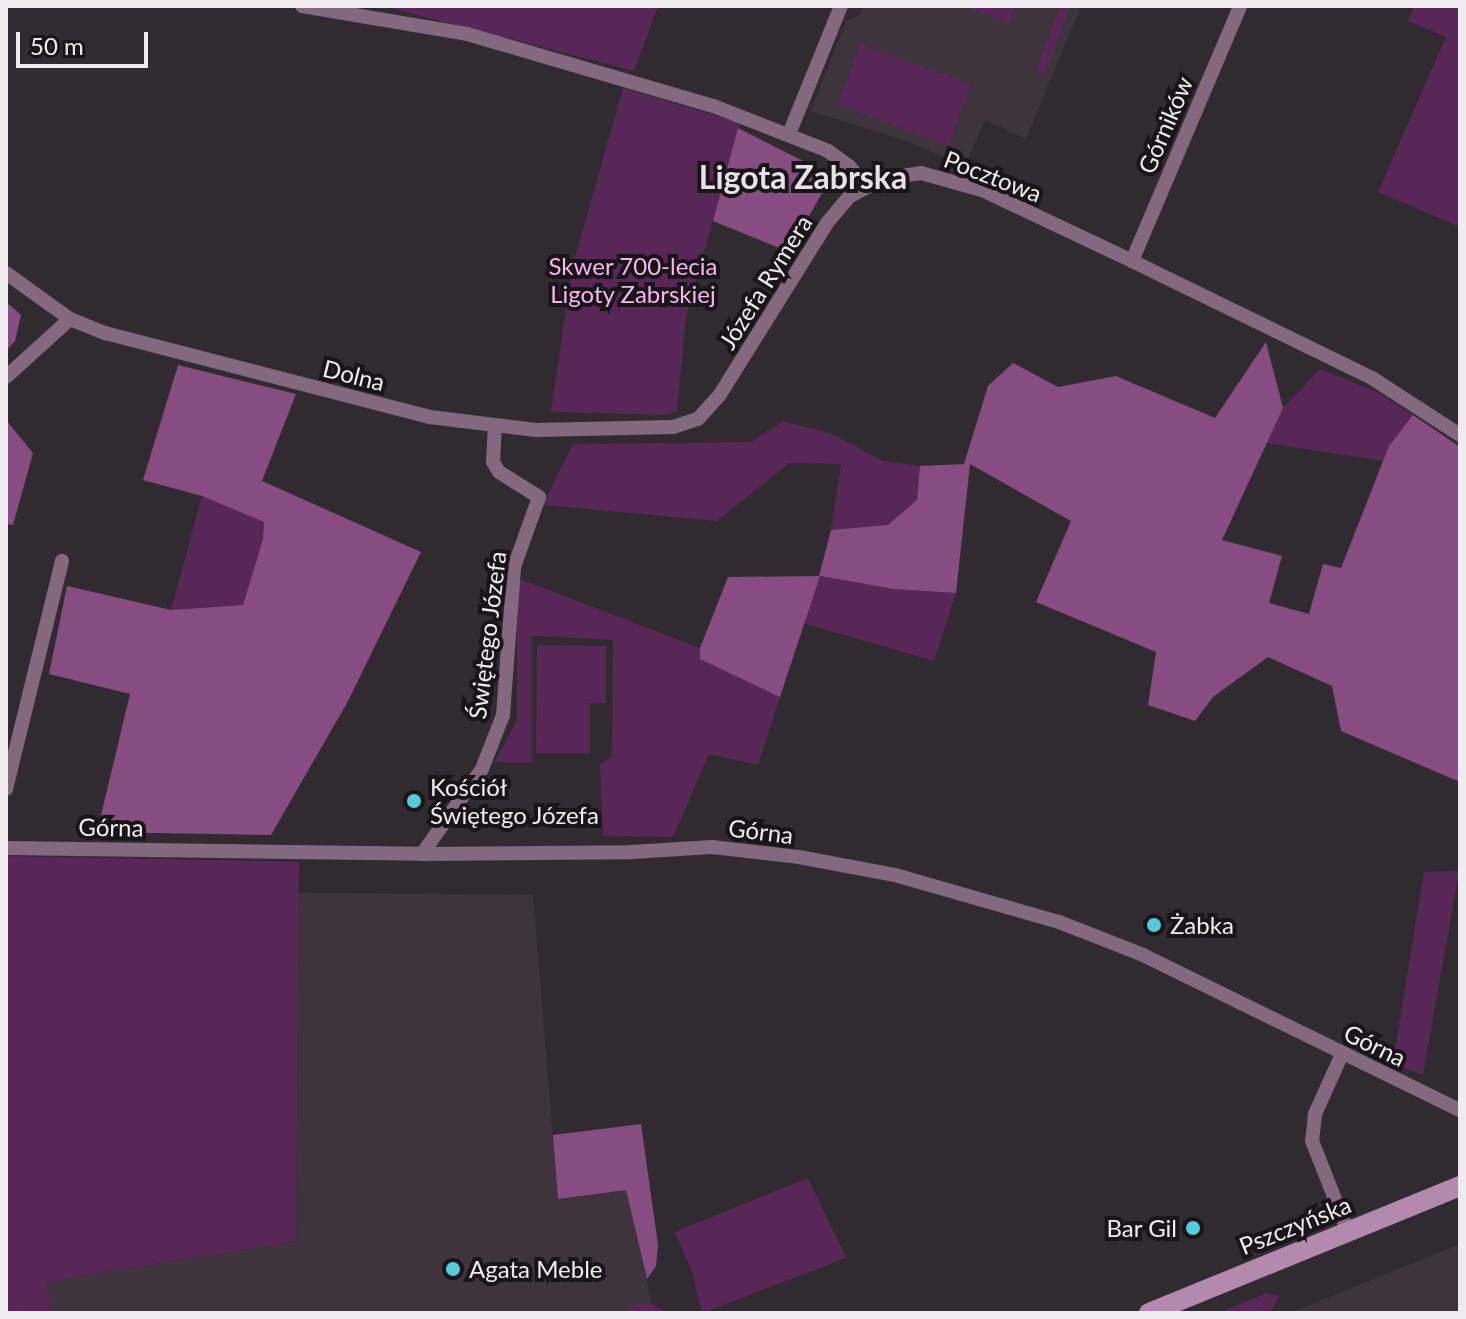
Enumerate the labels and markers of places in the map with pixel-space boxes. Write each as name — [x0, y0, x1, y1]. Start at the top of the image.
place label: Kościół Świętego Józefa — [430, 773, 600, 829]
marker: Kościół Świętego Józefa — [405, 792, 423, 810]
place label: Żabka — [1170, 911, 1234, 939]
marker: Żabka — [1145, 916, 1163, 934]
place label: Bar Gil — [1106, 1214, 1177, 1242]
marker: Bar Gil — [1184, 1219, 1202, 1237]
place label: Agata Meble — [469, 1255, 603, 1283]
marker: Agata Meble — [444, 1260, 462, 1278]

